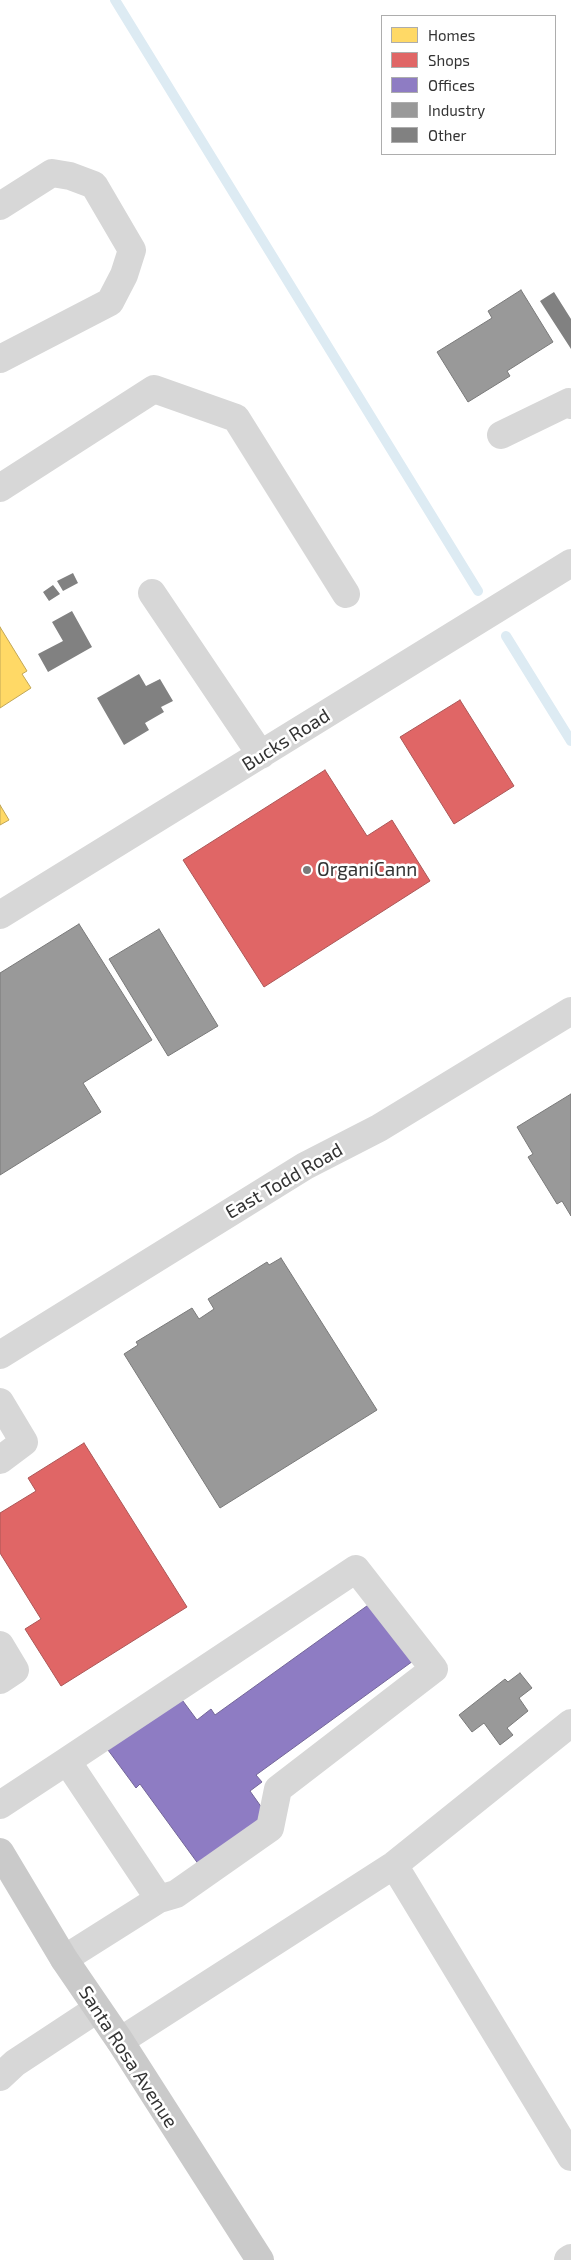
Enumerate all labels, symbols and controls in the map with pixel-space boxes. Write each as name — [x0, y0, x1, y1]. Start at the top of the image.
legend — [381, 15, 556, 155]
text: Homes — [428, 26, 475, 44]
text: Shops — [428, 51, 470, 69]
text: Offices — [428, 76, 475, 94]
text: Industry — [428, 101, 485, 119]
text: Other — [428, 126, 467, 144]
street label: Bucks Road — [238, 704, 334, 776]
place label: OrganiCann — [317, 859, 417, 881]
marker: OrganiCann — [301, 864, 313, 876]
street label: East Todd Road — [221, 1138, 347, 1224]
street label: Santa Rosa Avenue — [74, 1982, 182, 2132]

